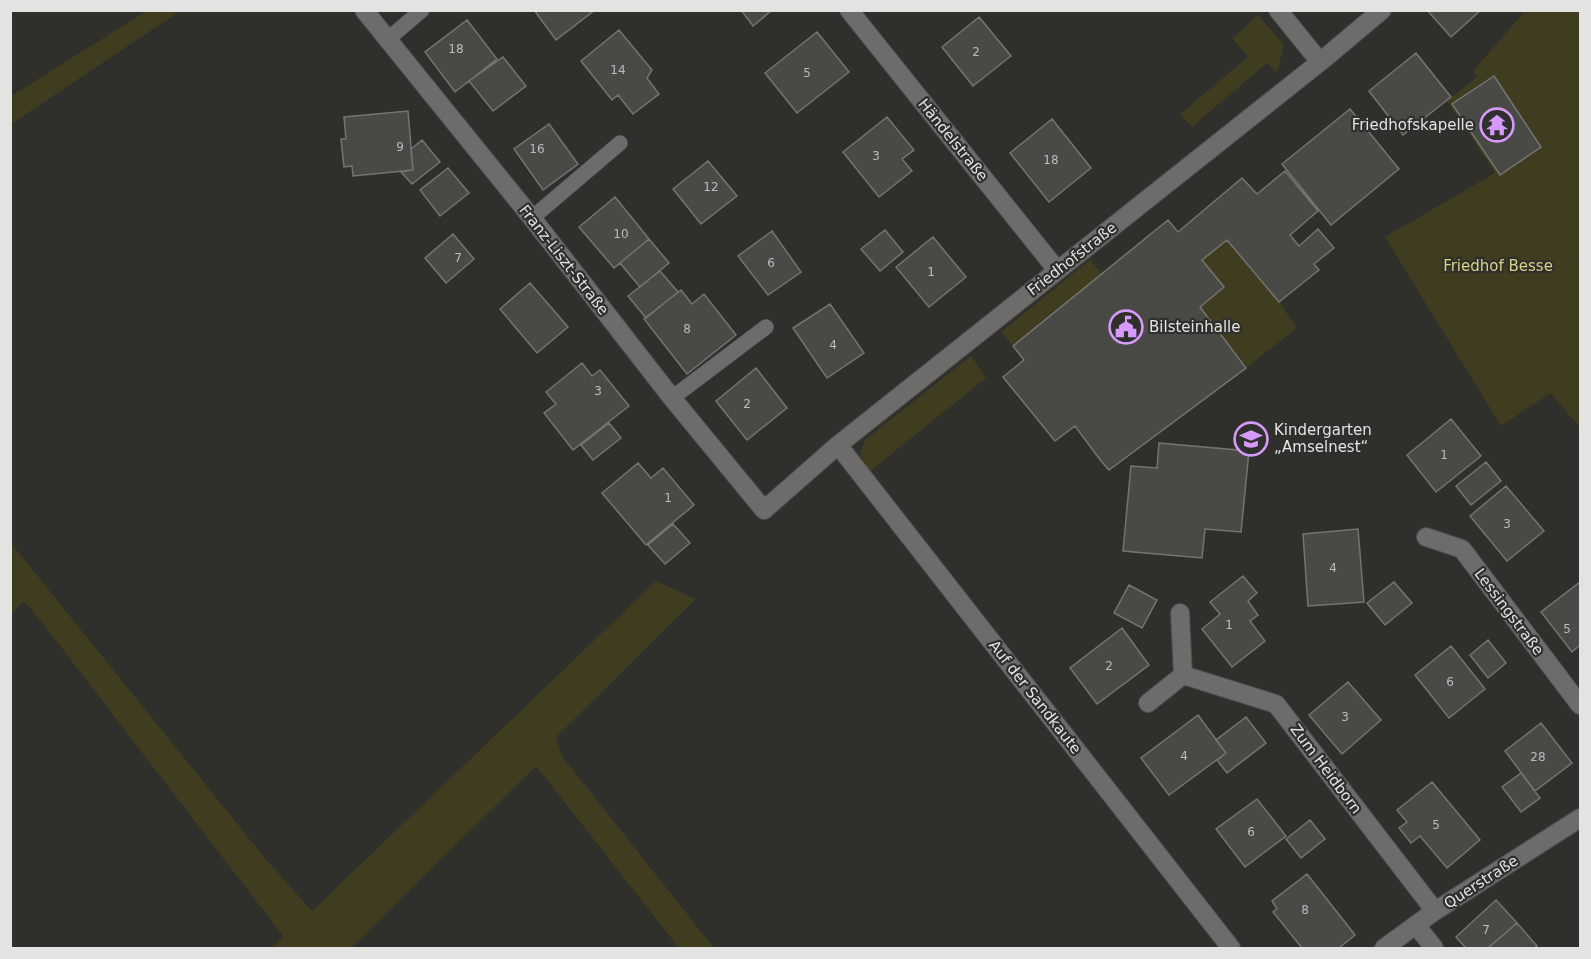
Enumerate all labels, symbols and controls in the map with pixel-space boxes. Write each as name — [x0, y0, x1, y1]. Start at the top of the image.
house number: 18 — [448, 42, 464, 56]
house number: 2 — [972, 45, 980, 59]
house number: 14 — [610, 63, 626, 77]
house number: 5 — [803, 66, 811, 80]
street label: Händelstraße — [914, 95, 992, 185]
temple icon: Friedhofskapelle — [1479, 107, 1515, 143]
place label: Friedhofskapelle — [1352, 116, 1474, 134]
house number: 9 — [396, 140, 404, 154]
house number: 16 — [529, 142, 545, 156]
house number: 3 — [872, 149, 880, 163]
house number: 18 — [1043, 153, 1059, 167]
house number: 12 — [703, 180, 719, 194]
street label: Franz-Liszt-Straße — [515, 201, 613, 319]
street label: Friedhofstraße — [1024, 219, 1120, 299]
house number: 10 — [613, 227, 629, 241]
house number: 7 — [454, 251, 462, 265]
house number: 6 — [767, 256, 775, 270]
park label: Friedhof Besse — [1443, 257, 1553, 275]
house number: 1 — [927, 265, 935, 279]
public building icon: Bilsteinhalle — [1108, 309, 1144, 345]
place label: Bilsteinhalle — [1149, 318, 1241, 336]
house number: 8 — [683, 322, 691, 336]
house number: 4 — [829, 338, 837, 352]
house number: 3 — [594, 384, 602, 398]
house number: 2 — [743, 397, 751, 411]
school or university icon: Kindergarten „Amselnest“ — [1233, 421, 1269, 457]
place label: Kindergarten „Amselnest“ — [1274, 421, 1372, 456]
house number: 1 — [1440, 448, 1448, 462]
house number: 1 — [664, 491, 672, 505]
house number: 3 — [1503, 517, 1511, 531]
house number: 4 — [1329, 561, 1337, 575]
street label: Lessingstraße — [1471, 565, 1547, 659]
house number: 1 — [1225, 618, 1233, 632]
house number: 5 — [1563, 622, 1571, 636]
street label: Auf der Sandkaute — [985, 637, 1085, 757]
house number: 2 — [1105, 659, 1113, 673]
house number: 6 — [1446, 675, 1454, 689]
house number: 3 — [1341, 710, 1349, 724]
street label: Zum Heidborn — [1286, 721, 1366, 817]
house number: 4 — [1180, 749, 1188, 763]
house number: 28 — [1530, 750, 1546, 764]
house number: 5 — [1432, 818, 1440, 832]
house number: 6 — [1247, 825, 1255, 839]
street label: Querstraße — [1441, 851, 1521, 913]
house number: 8 — [1301, 903, 1309, 917]
house number: 7 — [1482, 923, 1490, 937]

